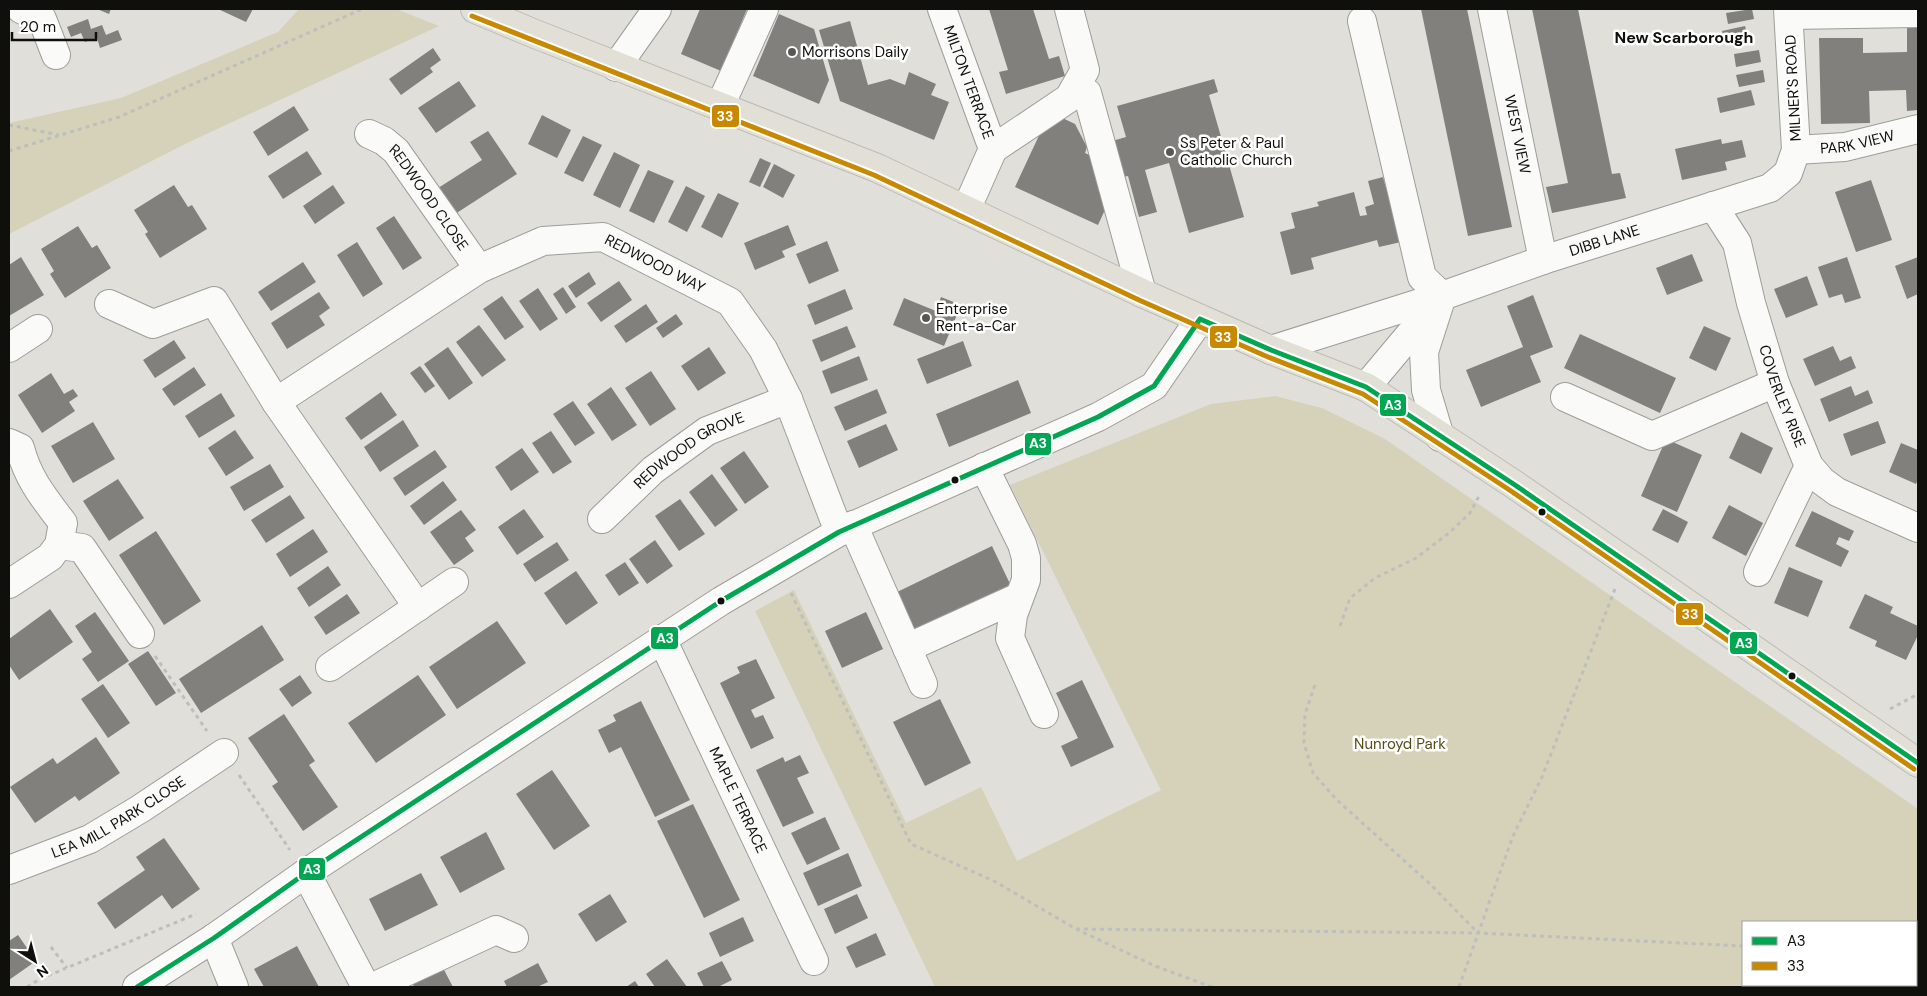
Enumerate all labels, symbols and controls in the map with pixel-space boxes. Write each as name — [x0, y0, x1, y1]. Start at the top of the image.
scale bar — [12, 10, 96, 42]
text: 20 m — [20, 17, 56, 37]
street label: MILTON TERRACE — [939, 23, 999, 142]
district label: New Scarborough — [1615, 27, 1753, 48]
street label: MILNER'S ROAD — [1780, 34, 1806, 142]
place label: Morrisons Daily — [802, 42, 909, 62]
marker: Morrisons Daily — [786, 46, 798, 58]
street label: WEST VIEW — [1500, 93, 1535, 176]
line badge: 33 — [711, 104, 740, 128]
text: 33 — [717, 107, 733, 125]
street label: PARK VIEW — [1820, 125, 1897, 159]
place label: Ss Peter & Paul Catholic Church — [1180, 133, 1292, 170]
street label: REDWOOD CLOSE — [385, 139, 473, 255]
marker: Ss Peter & Paul Catholic Church — [1164, 146, 1176, 158]
street label: DIBB LANE — [1567, 220, 1642, 261]
street label: REDWOOD WAY — [601, 230, 709, 298]
place label: Enterprise Rent-a-Car — [936, 299, 1017, 336]
marker: Enterprise Rent-a-Car — [920, 312, 932, 324]
line badge: 33 — [1209, 325, 1238, 349]
text: 33 — [1215, 328, 1231, 346]
street label: COVERLEY RISE — [1754, 342, 1810, 450]
line badge: A3 — [1379, 393, 1407, 417]
text: A3 — [1384, 396, 1402, 414]
street label: REDWOOD GROVE — [629, 407, 747, 493]
line badge: A3 — [1024, 432, 1052, 456]
text: A3 — [1029, 434, 1047, 452]
unlabelled marker — [950, 475, 960, 485]
unlabelled marker — [1537, 507, 1547, 517]
unlabelled marker — [716, 596, 726, 606]
line badge: 33 — [1675, 602, 1704, 626]
text: 33 — [1682, 605, 1698, 623]
line badge: A3 — [650, 626, 679, 650]
text: A3 — [656, 629, 674, 647]
line badge: A3 — [1729, 631, 1758, 655]
text: A3 — [1735, 634, 1753, 652]
unlabelled marker — [1787, 671, 1797, 681]
park label: Nunroyd Park — [1354, 734, 1446, 754]
street label: MAPLE TERRACE — [704, 744, 772, 856]
street label: LEA MILL PARK CLOSE — [48, 771, 190, 863]
line badge: A3 — [298, 857, 326, 881]
text: A3 — [303, 860, 321, 878]
legend — [1742, 921, 1917, 986]
text: A3 — [1787, 931, 1806, 951]
north arrow — [10, 936, 60, 986]
text: 33 — [1787, 956, 1805, 976]
text: N — [33, 961, 52, 982]

